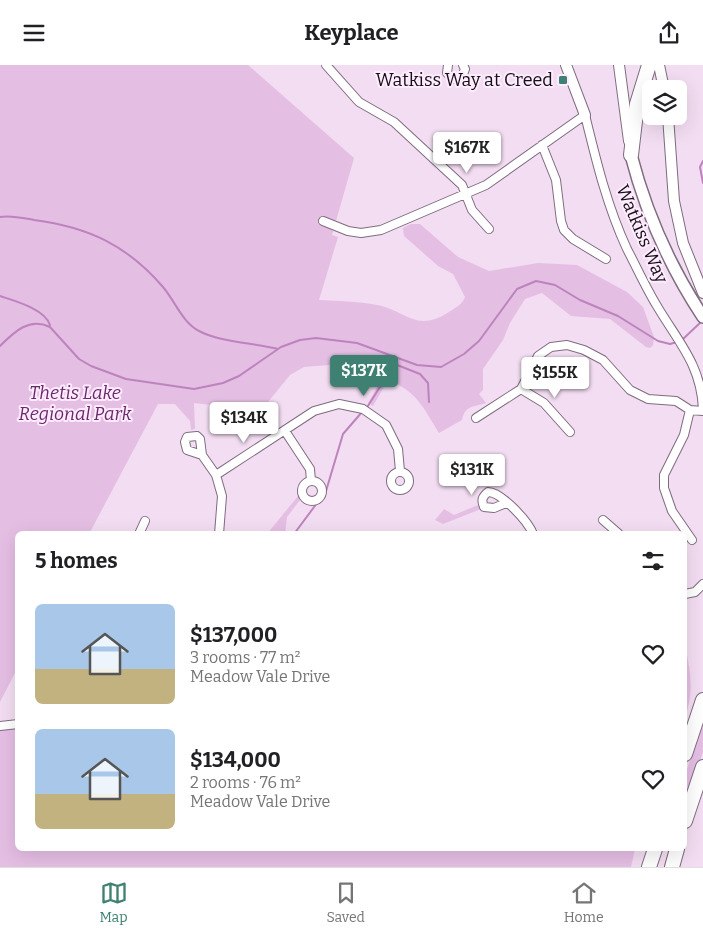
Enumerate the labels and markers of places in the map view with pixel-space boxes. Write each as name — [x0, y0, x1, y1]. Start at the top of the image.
place label: Watkiss Way at Creed — [376, 69, 553, 91]
marker: Watkiss Way at Creed — [557, 74, 569, 86]
pin: $167K — [432, 131, 502, 174]
pin: $137K — [329, 355, 399, 397]
pin: $155K — [520, 357, 590, 399]
pin: $134K — [209, 401, 279, 444]
pin: $131K — [437, 453, 507, 496]

